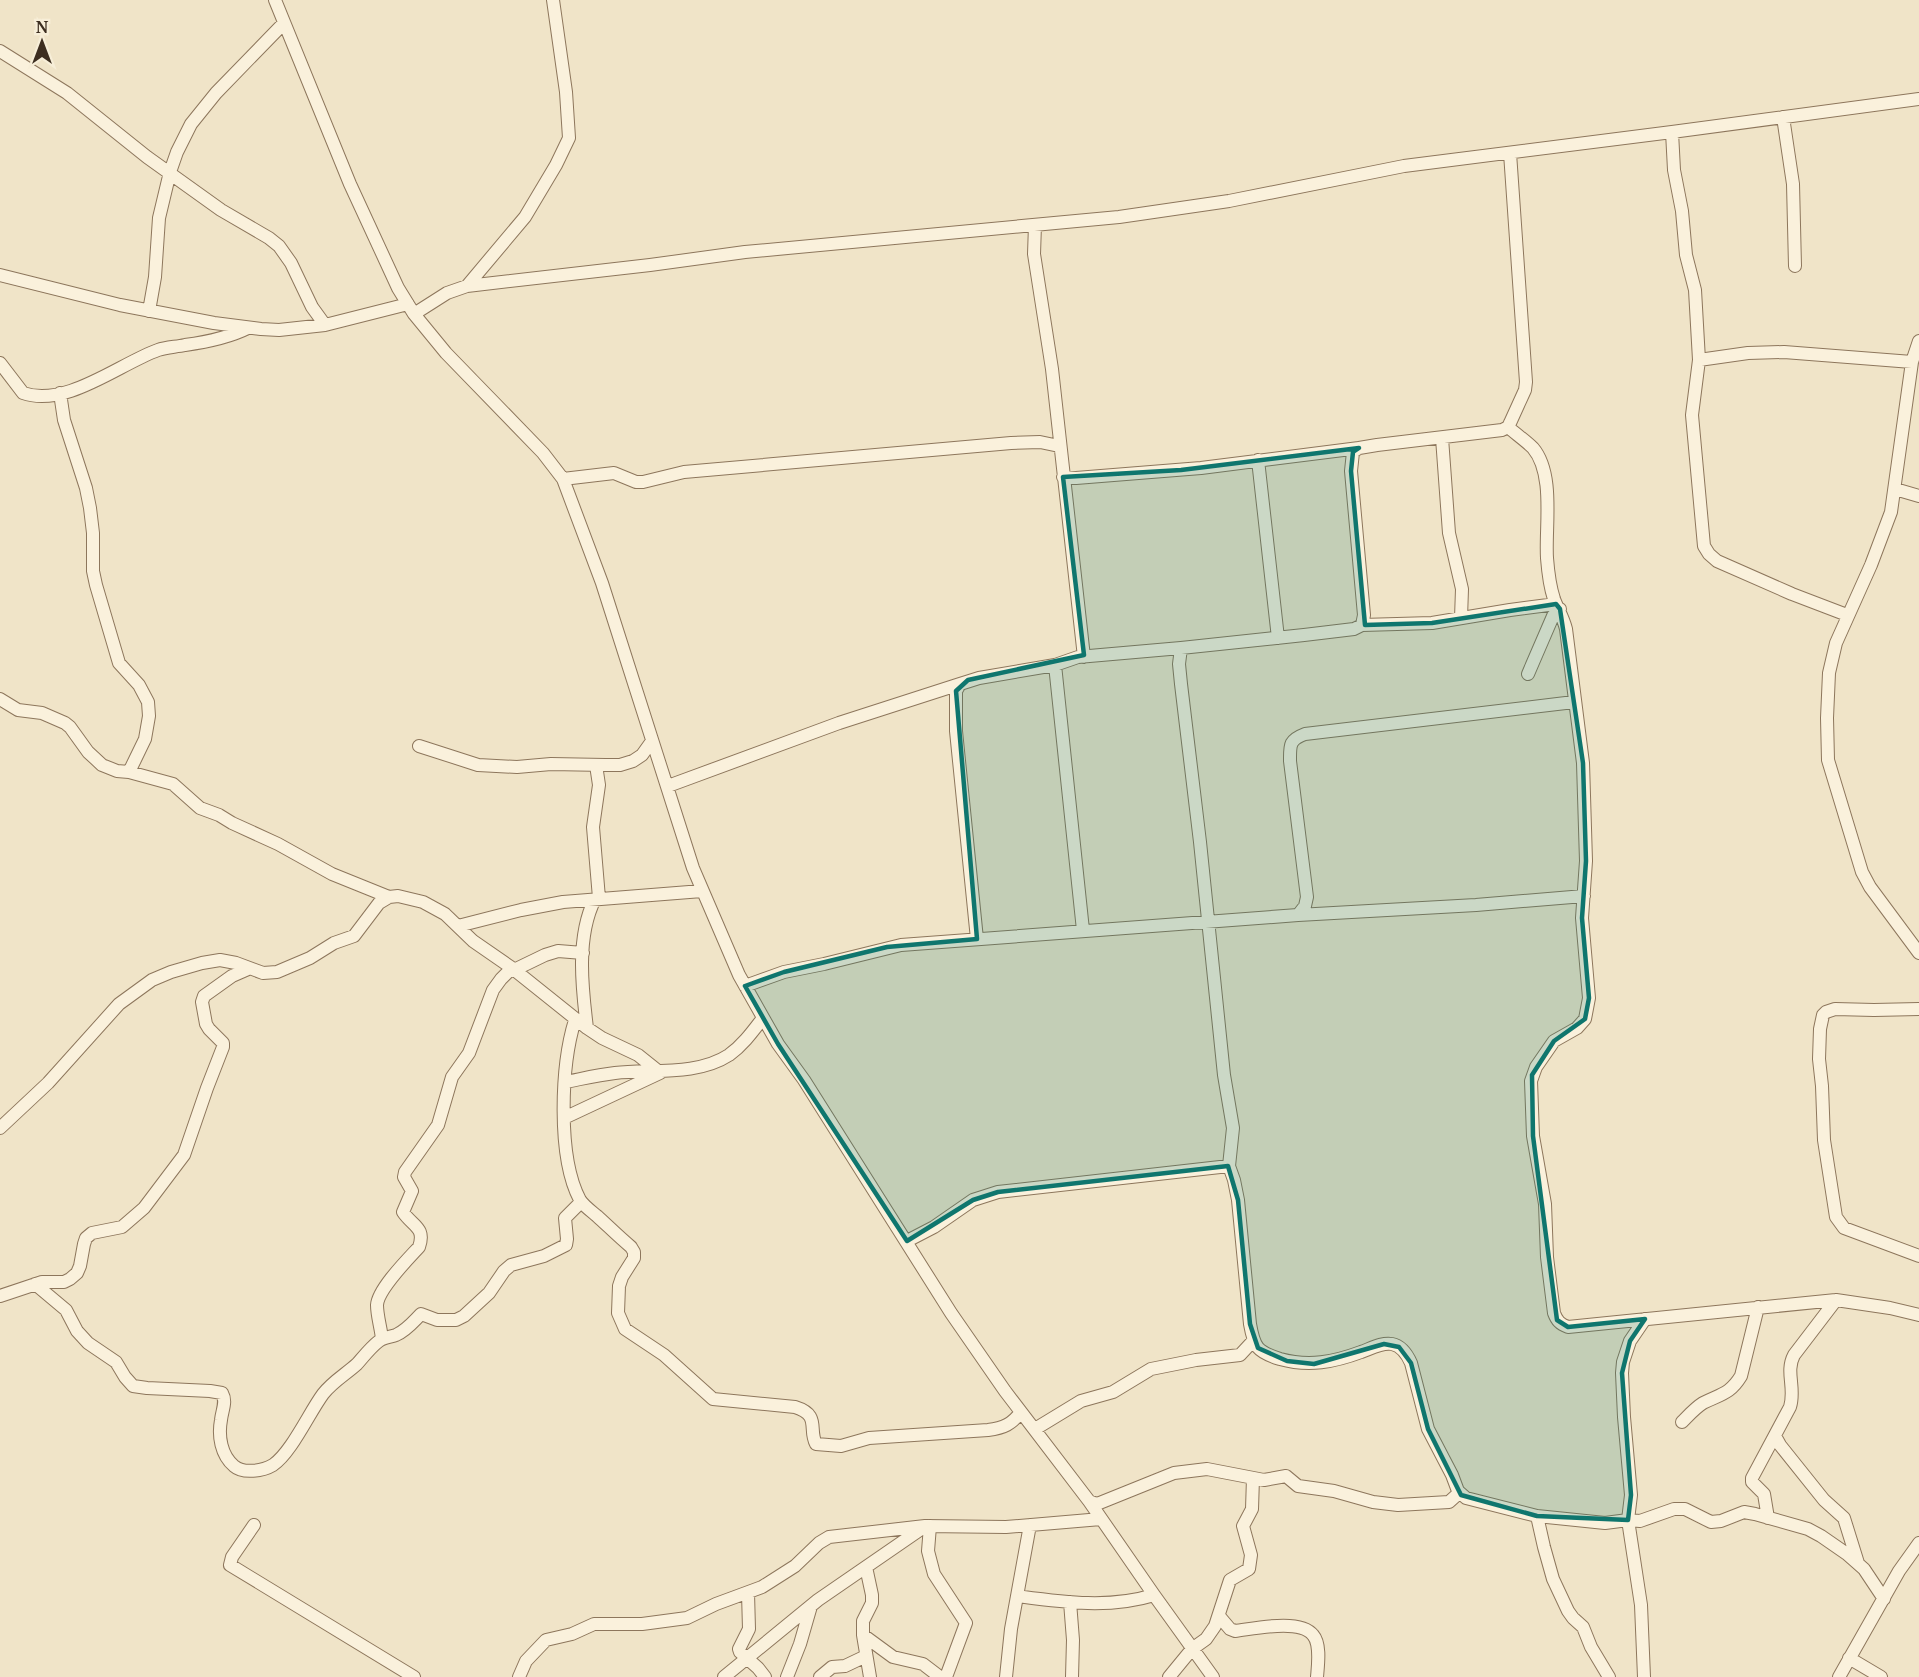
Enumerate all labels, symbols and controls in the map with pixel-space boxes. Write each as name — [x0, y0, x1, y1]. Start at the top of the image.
north arrow — [12, 12, 72, 72]
text: N — [36, 16, 49, 38]

